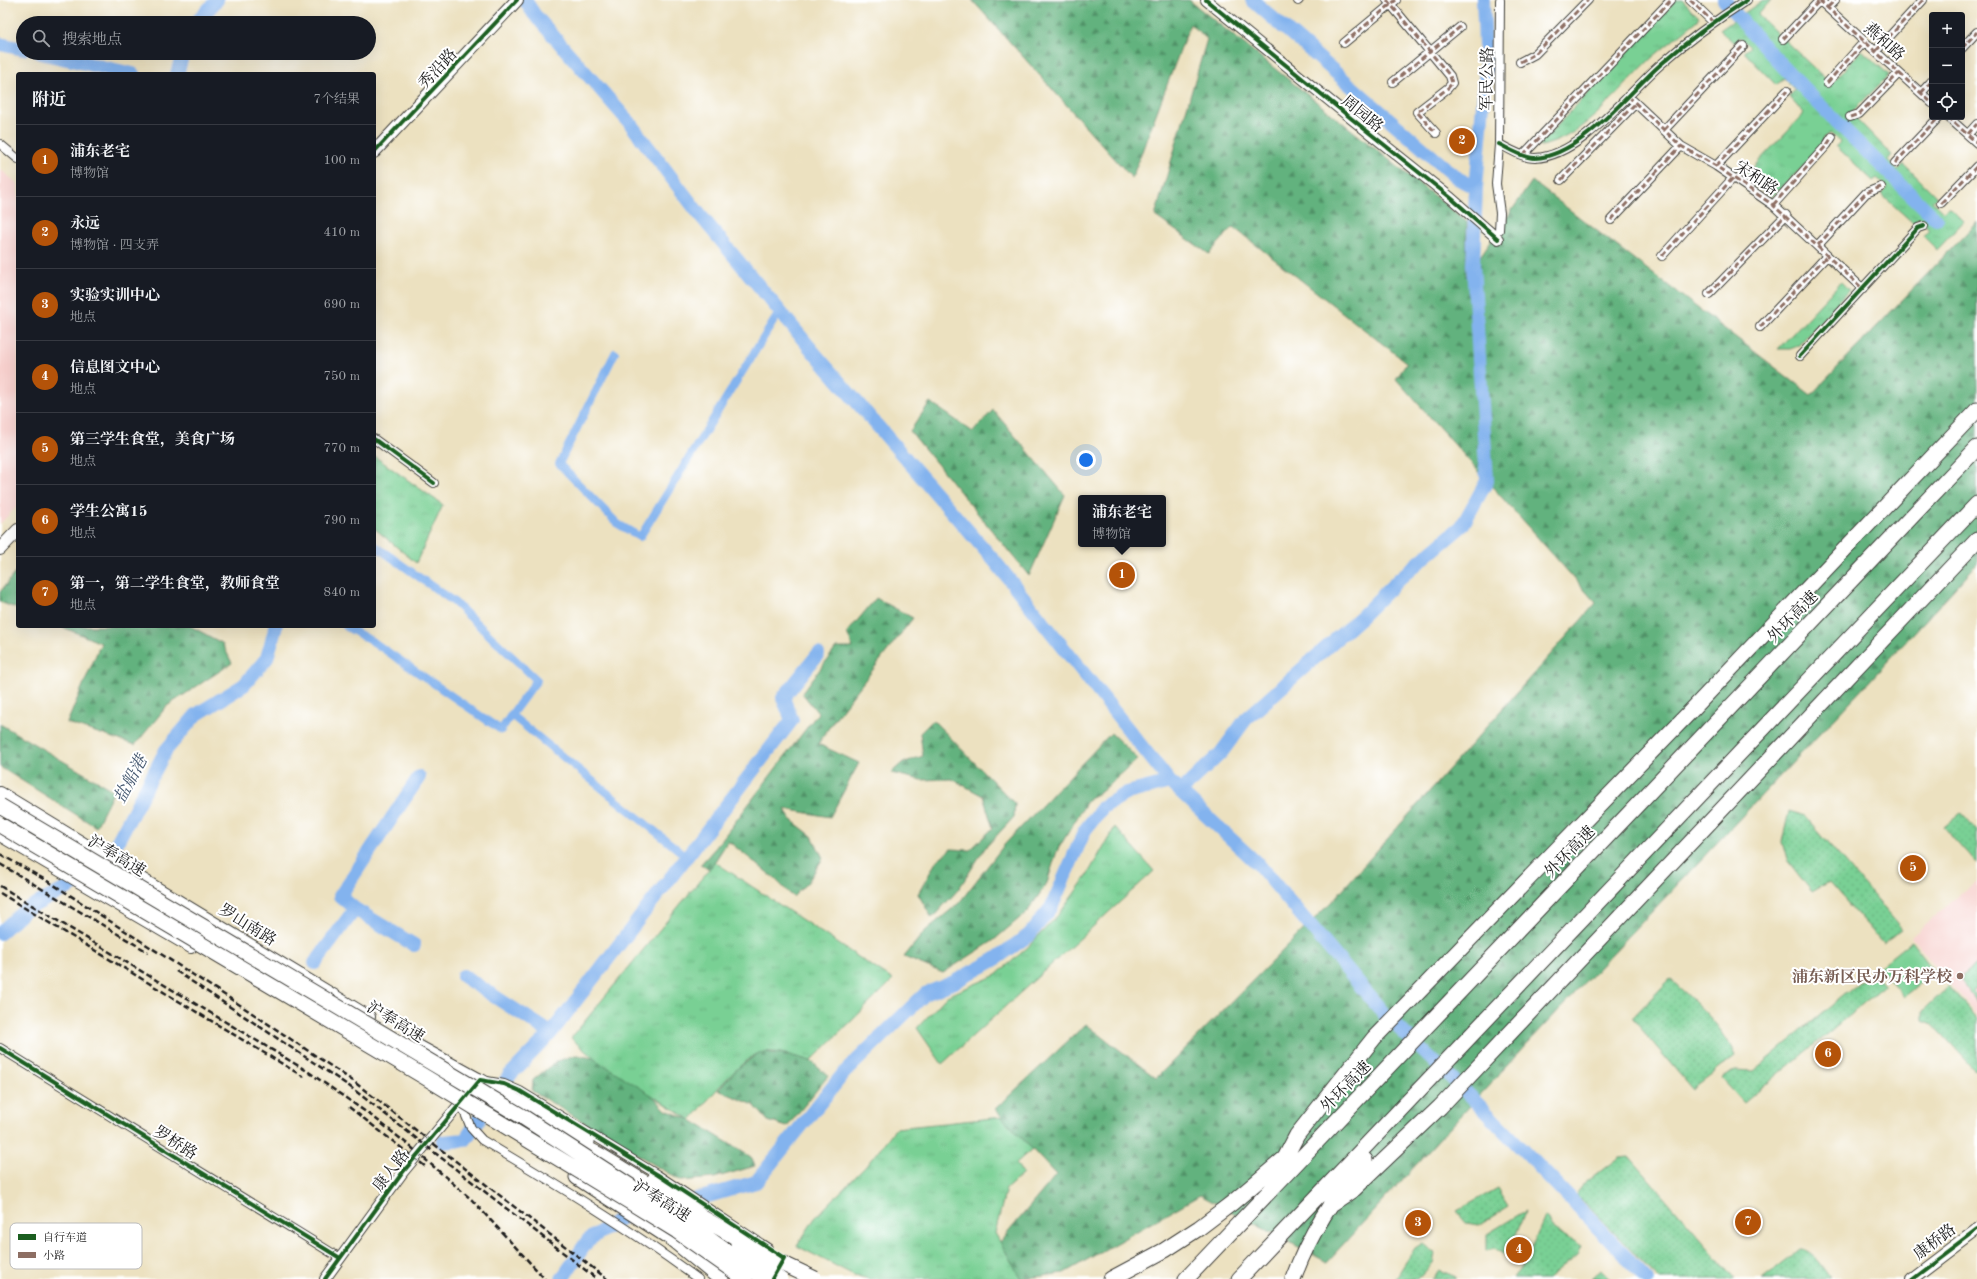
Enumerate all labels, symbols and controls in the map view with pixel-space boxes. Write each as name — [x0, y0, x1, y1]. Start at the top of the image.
map controls — [1929, 12, 1965, 120]
button: + — [1929, 12, 1965, 48]
search box — [16, 16, 376, 60]
street label: 燕和路 — [1860, 19, 1908, 64]
icon: search — [30, 27, 52, 49]
text: 搜索地点 — [62, 33, 122, 48]
street label: 秀沿路 — [415, 45, 461, 92]
street label: 军民公路 — [1477, 47, 1497, 111]
button: − — [1929, 48, 1965, 84]
button: locate — [1929, 84, 1965, 120]
text: 附近 — [32, 92, 66, 109]
street label: 周园路 — [1338, 92, 1387, 136]
text: 7个结果 — [313, 93, 360, 106]
pin: 2 — [1449, 126, 1475, 156]
text: 浦东老宅 — [70, 145, 130, 160]
text: 1 — [41, 154, 49, 167]
text: 100 m — [323, 154, 360, 167]
street label: 宋和路 — [1732, 157, 1781, 199]
text: 博物馆 — [70, 167, 109, 180]
text: 永远 — [70, 217, 100, 232]
text: 2 — [41, 226, 49, 239]
text: 410 m — [323, 226, 360, 239]
text: 博物馆 · 四支弄 — [70, 239, 159, 252]
text: 实验实训中心 — [70, 289, 160, 304]
text: 3 — [41, 298, 49, 311]
text: 690 m — [323, 298, 360, 311]
text: 地点 — [70, 311, 96, 324]
text: 信息图文中心 — [70, 361, 160, 376]
text: 4 — [41, 370, 49, 383]
text: 750 m — [323, 370, 360, 383]
text: 地点 — [70, 383, 96, 396]
text: 第三学生食堂，美食广场 — [70, 433, 235, 448]
text: 5 — [41, 442, 49, 455]
text: 770 m — [323, 442, 360, 455]
your location — [1076, 450, 1096, 470]
text: 地点 — [70, 455, 96, 468]
popup — [1078, 495, 1166, 547]
text: 学生公寓15 — [70, 505, 147, 520]
text: 浦东老宅 — [1092, 506, 1152, 521]
text: 6 — [41, 514, 49, 527]
text: 790 m — [323, 514, 360, 527]
text: 地点 — [70, 527, 96, 540]
text: 博物馆 — [1092, 528, 1131, 541]
pin: 1 — [1109, 560, 1135, 590]
text: 第一，第二学生食堂，教师食堂 — [70, 577, 280, 592]
text: 7 — [41, 586, 49, 599]
text: 840 m — [323, 586, 360, 599]
street label: 外环高速 — [1764, 587, 1821, 646]
text: 地点 — [70, 599, 96, 612]
water label: 盐船港 — [110, 750, 152, 806]
street label: 外环高速 — [1541, 822, 1598, 881]
street label: 沪奉高速 — [84, 832, 149, 880]
pin: 5 — [1900, 853, 1926, 883]
street label: 罗山南路 — [216, 900, 279, 949]
place label: 浦东新区民办万科学校 — [1792, 968, 1952, 986]
marker: 浦东新区民办万科学校 — [1955, 971, 1965, 981]
street label: 沪奉高速 — [363, 998, 428, 1046]
pin: 6 — [1815, 1039, 1841, 1069]
street label: 外环高速 — [1317, 1057, 1374, 1116]
street label: 罗桥路 — [150, 1122, 201, 1163]
street label: 康人路 — [369, 1146, 413, 1195]
street label: 沪奉高速 — [630, 1176, 693, 1225]
pin: 7 — [1735, 1207, 1761, 1237]
pin: 3 — [1405, 1208, 1431, 1238]
street label: 康桥路 — [1910, 1220, 1959, 1263]
legend — [10, 1223, 142, 1269]
text: 自行车道 — [43, 1231, 87, 1244]
pin: 4 — [1506, 1235, 1532, 1265]
text: 小路 — [43, 1249, 65, 1262]

